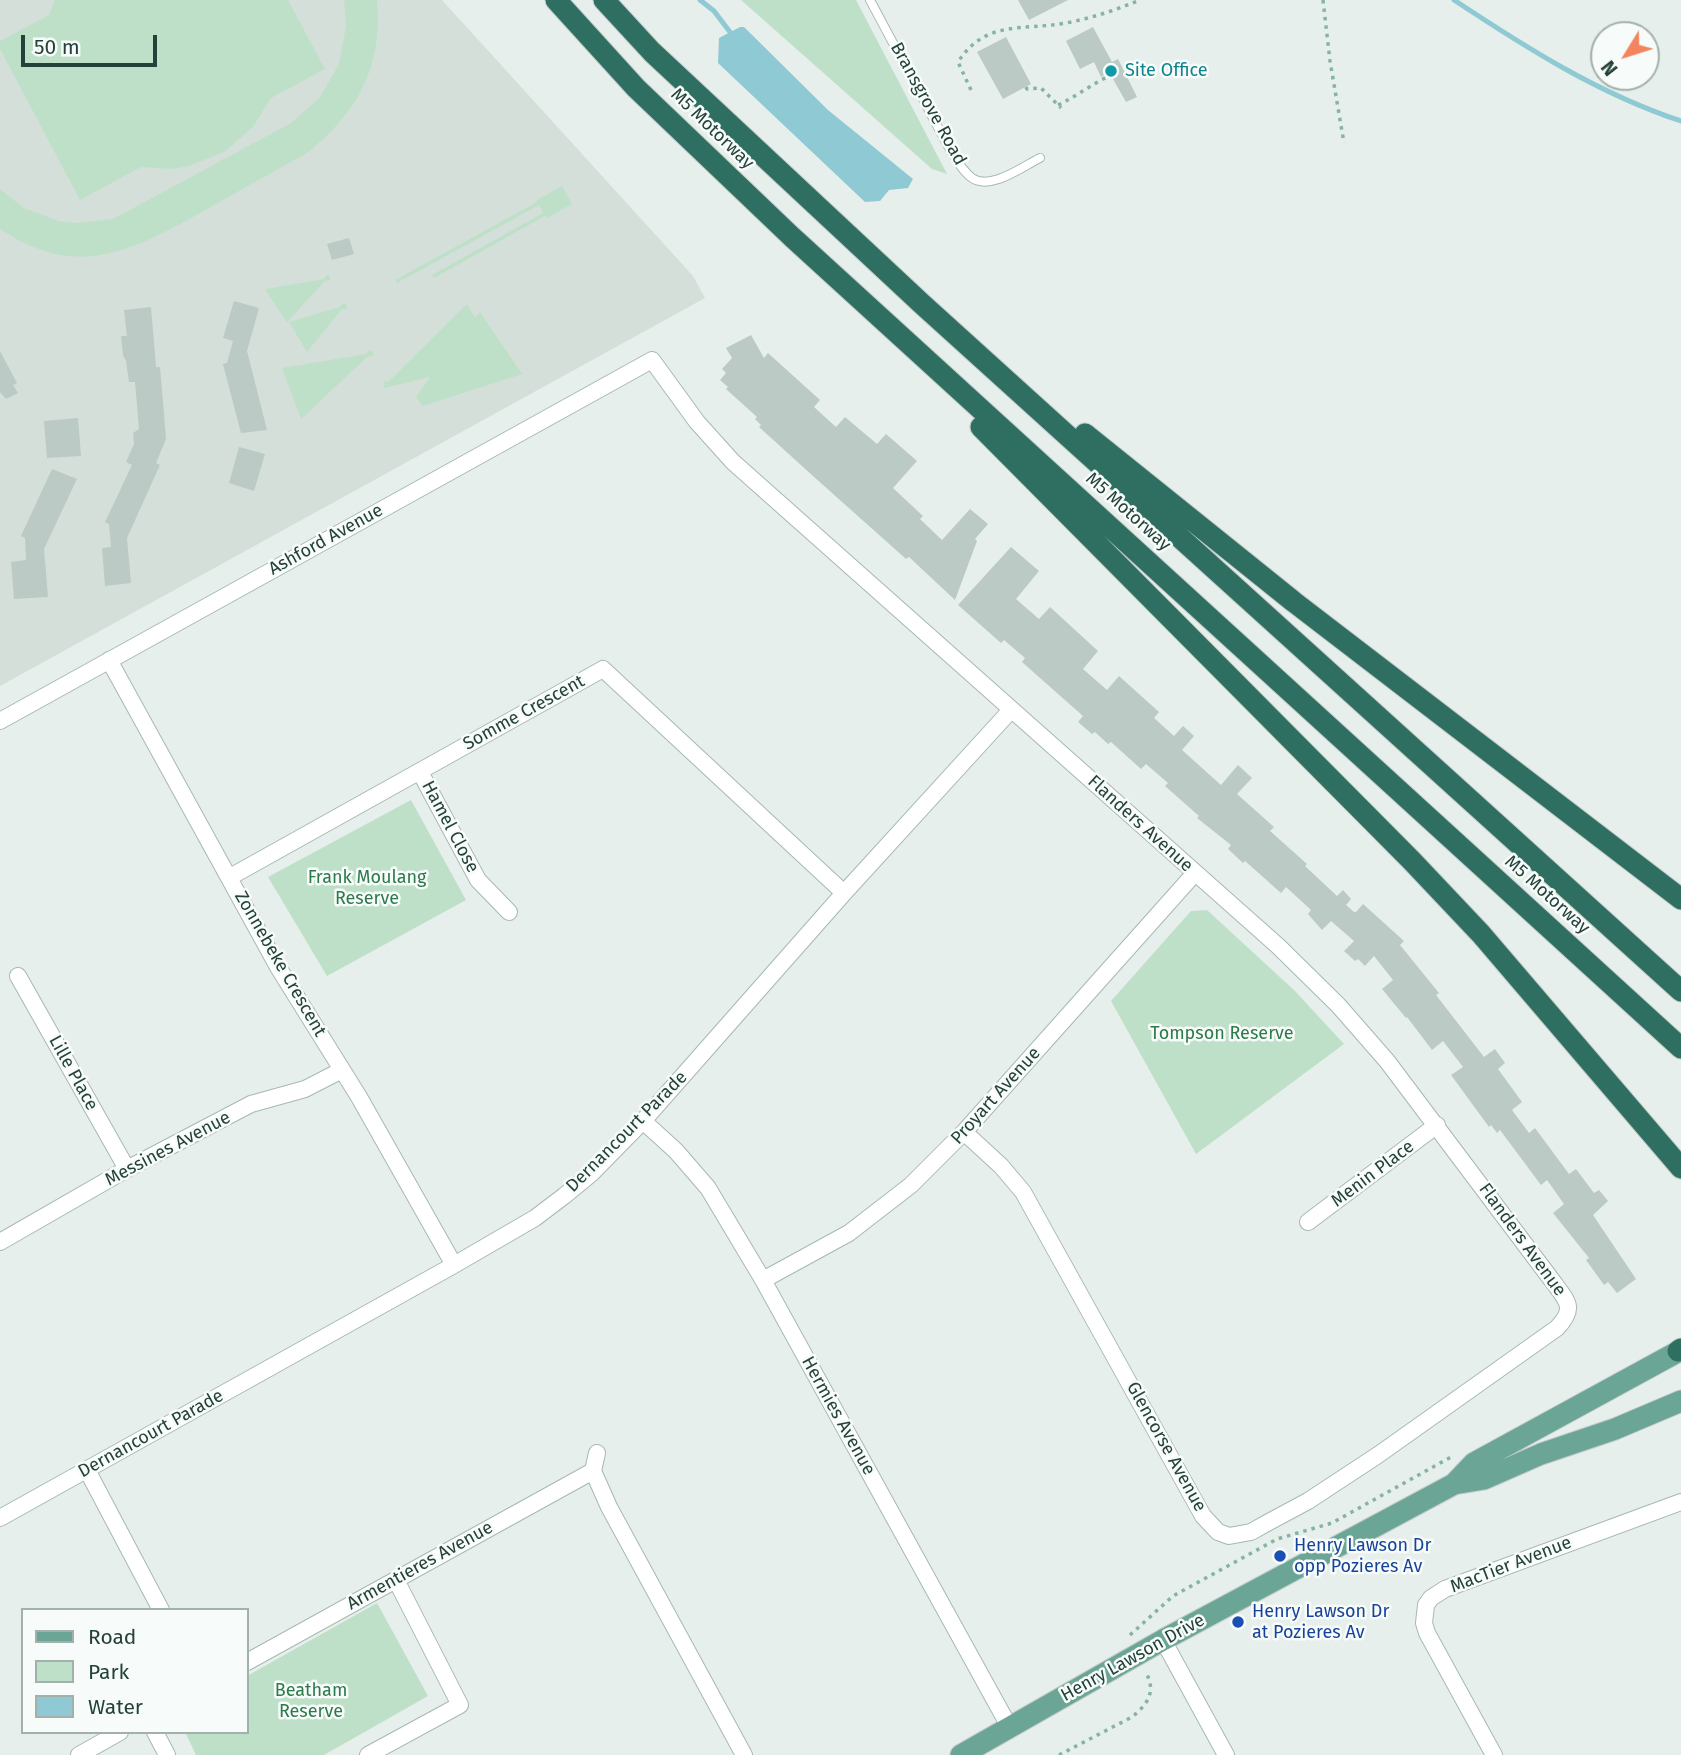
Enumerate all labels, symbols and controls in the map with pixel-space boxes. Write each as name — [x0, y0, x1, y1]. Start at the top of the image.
scale bar — [24, 21, 161, 65]
north arrow — [1590, 21, 1660, 91]
text: 50 m — [34, 34, 80, 60]
street label: Bransgrove Road — [885, 39, 971, 169]
text: N — [1597, 56, 1623, 80]
place label: Site Office — [1125, 60, 1208, 82]
marker: Site Office — [1103, 63, 1119, 79]
street label: M5 Motorway — [666, 84, 758, 174]
street label: M5 Motorway — [1081, 468, 1175, 556]
street label: Ashford Avenue — [265, 500, 387, 580]
street label: Somme Crescent — [460, 671, 588, 755]
street label: Flanders Avenue — [1083, 771, 1197, 877]
street label: Hamel Close — [417, 777, 483, 877]
street label: M5 Motorway — [1500, 851, 1594, 939]
park label: Frank Moulang Reserve — [308, 867, 426, 910]
street label: Zonnebeke Crescent — [230, 888, 330, 1040]
park label: Tompson Reserve — [1150, 1023, 1294, 1045]
street label: Lille Place — [44, 1032, 102, 1114]
street label: Proyart Avenue — [947, 1043, 1045, 1149]
street label: Dernancourt Parade — [562, 1067, 692, 1197]
street label: Messines Avenue — [102, 1107, 234, 1191]
street label: Menin Place — [1327, 1136, 1419, 1212]
street label: Flanders Avenue — [1474, 1179, 1570, 1301]
street label: Hermies Avenue — [797, 1353, 879, 1479]
street label: Glencorse Avenue — [1121, 1378, 1211, 1516]
street label: Dernancourt Parade — [75, 1385, 227, 1483]
street label: Armentieres Avenue — [343, 1517, 497, 1615]
street label: MacTier Avenue — [1447, 1532, 1575, 1598]
place label: Henry Lawson Dr opp Pozieres Av — [1294, 1535, 1431, 1578]
marker: Henry Lawson Dr opp Pozieres Av — [1272, 1548, 1288, 1564]
place label: Henry Lawson Dr at Pozieres Av — [1252, 1601, 1389, 1644]
legend — [21, 1608, 248, 1734]
street label: Henry Lawson Drive — [1057, 1610, 1209, 1706]
marker: Henry Lawson Dr at Pozieres Av — [1230, 1614, 1246, 1630]
text: Road — [88, 1624, 136, 1650]
text: Park — [88, 1659, 129, 1685]
park label: Beatham Reserve — [275, 1680, 347, 1722]
text: Water — [88, 1694, 143, 1720]

